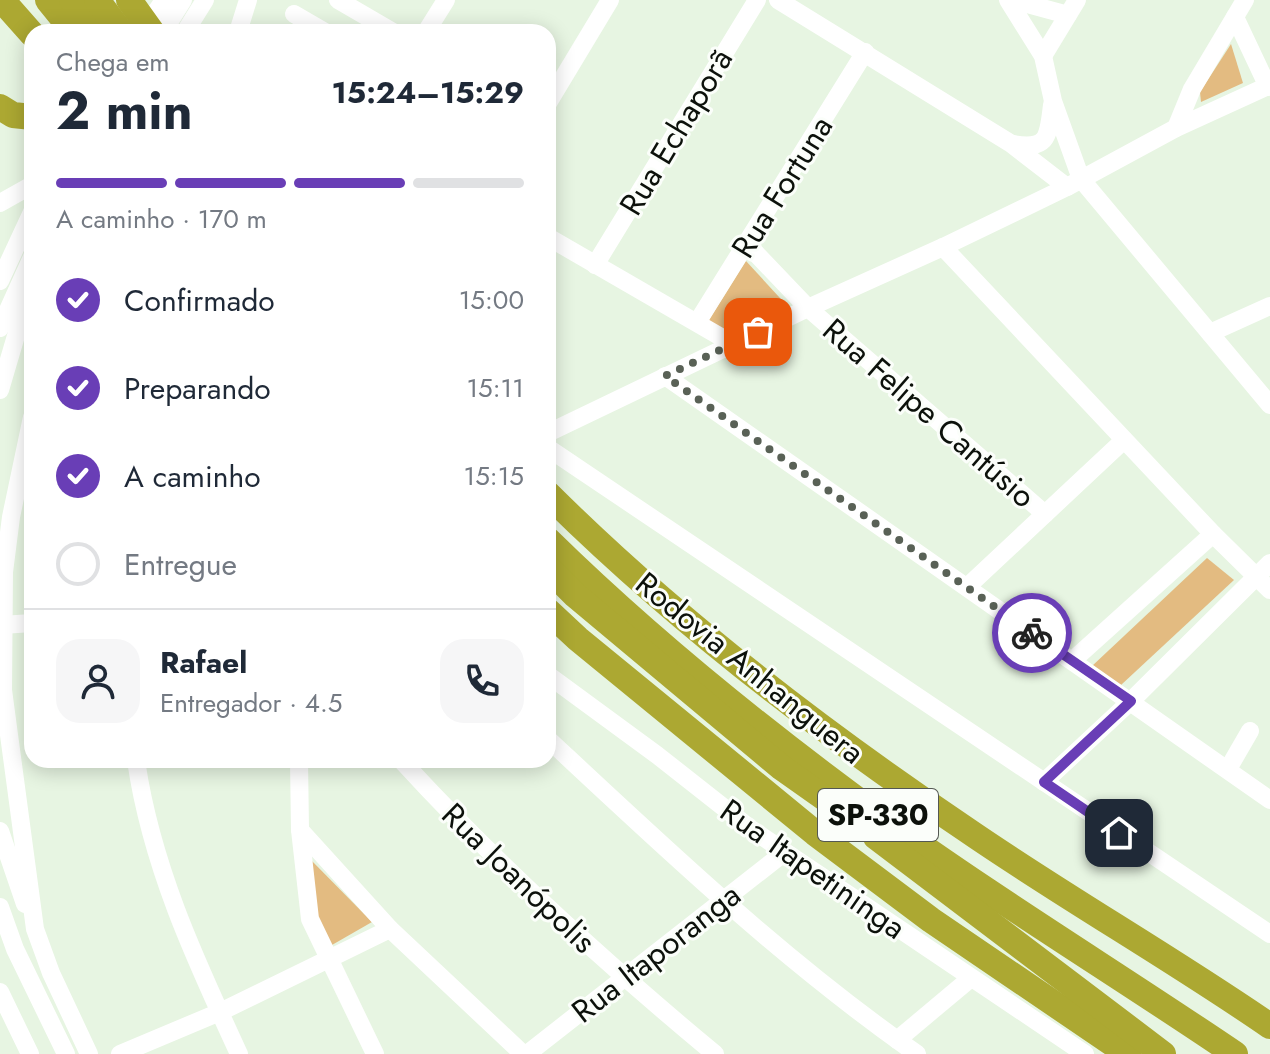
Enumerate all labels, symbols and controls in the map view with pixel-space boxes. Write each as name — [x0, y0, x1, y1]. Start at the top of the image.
street label: Rua Echaporã — [608, 40, 744, 224]
text: Chega em — [56, 43, 170, 81]
text: 15:24–15:29 — [332, 71, 524, 114]
text: 2 min — [56, 73, 193, 149]
street label: Rua Fortuna — [720, 107, 844, 267]
text: A caminho · 170 m — [56, 200, 267, 238]
icon: check — [56, 278, 100, 322]
text: Confirmado — [124, 279, 275, 322]
text: 15:00 — [459, 281, 524, 319]
pin — [724, 298, 792, 366]
street label: Rua Felipe Cantúsio — [813, 308, 1045, 518]
icon: bag — [736, 310, 780, 354]
icon: check — [56, 366, 100, 410]
text: Preparando — [124, 367, 271, 410]
text: 15:11 — [466, 369, 524, 407]
icon: check — [56, 454, 100, 498]
text: A caminho — [124, 455, 261, 498]
text: 15:15 — [463, 457, 524, 495]
text: Entregue — [124, 543, 237, 586]
street label: Rodovia Anhanguera — [626, 561, 874, 775]
courier — [992, 593, 1072, 673]
icon: bike — [1010, 611, 1054, 655]
button: person — [56, 639, 140, 723]
button: phone — [440, 639, 524, 723]
text: Rafael — [160, 641, 247, 684]
text: Entregador · 4.5 — [160, 684, 342, 722]
street label: Rua Itapetininga — [711, 788, 915, 950]
road number: SP-330 — [818, 789, 938, 841]
street label: Rua Joanópolis — [432, 792, 606, 964]
pin — [1085, 799, 1153, 867]
icon: home — [1097, 811, 1141, 855]
street label: Rua Itaporanga — [562, 872, 750, 1034]

